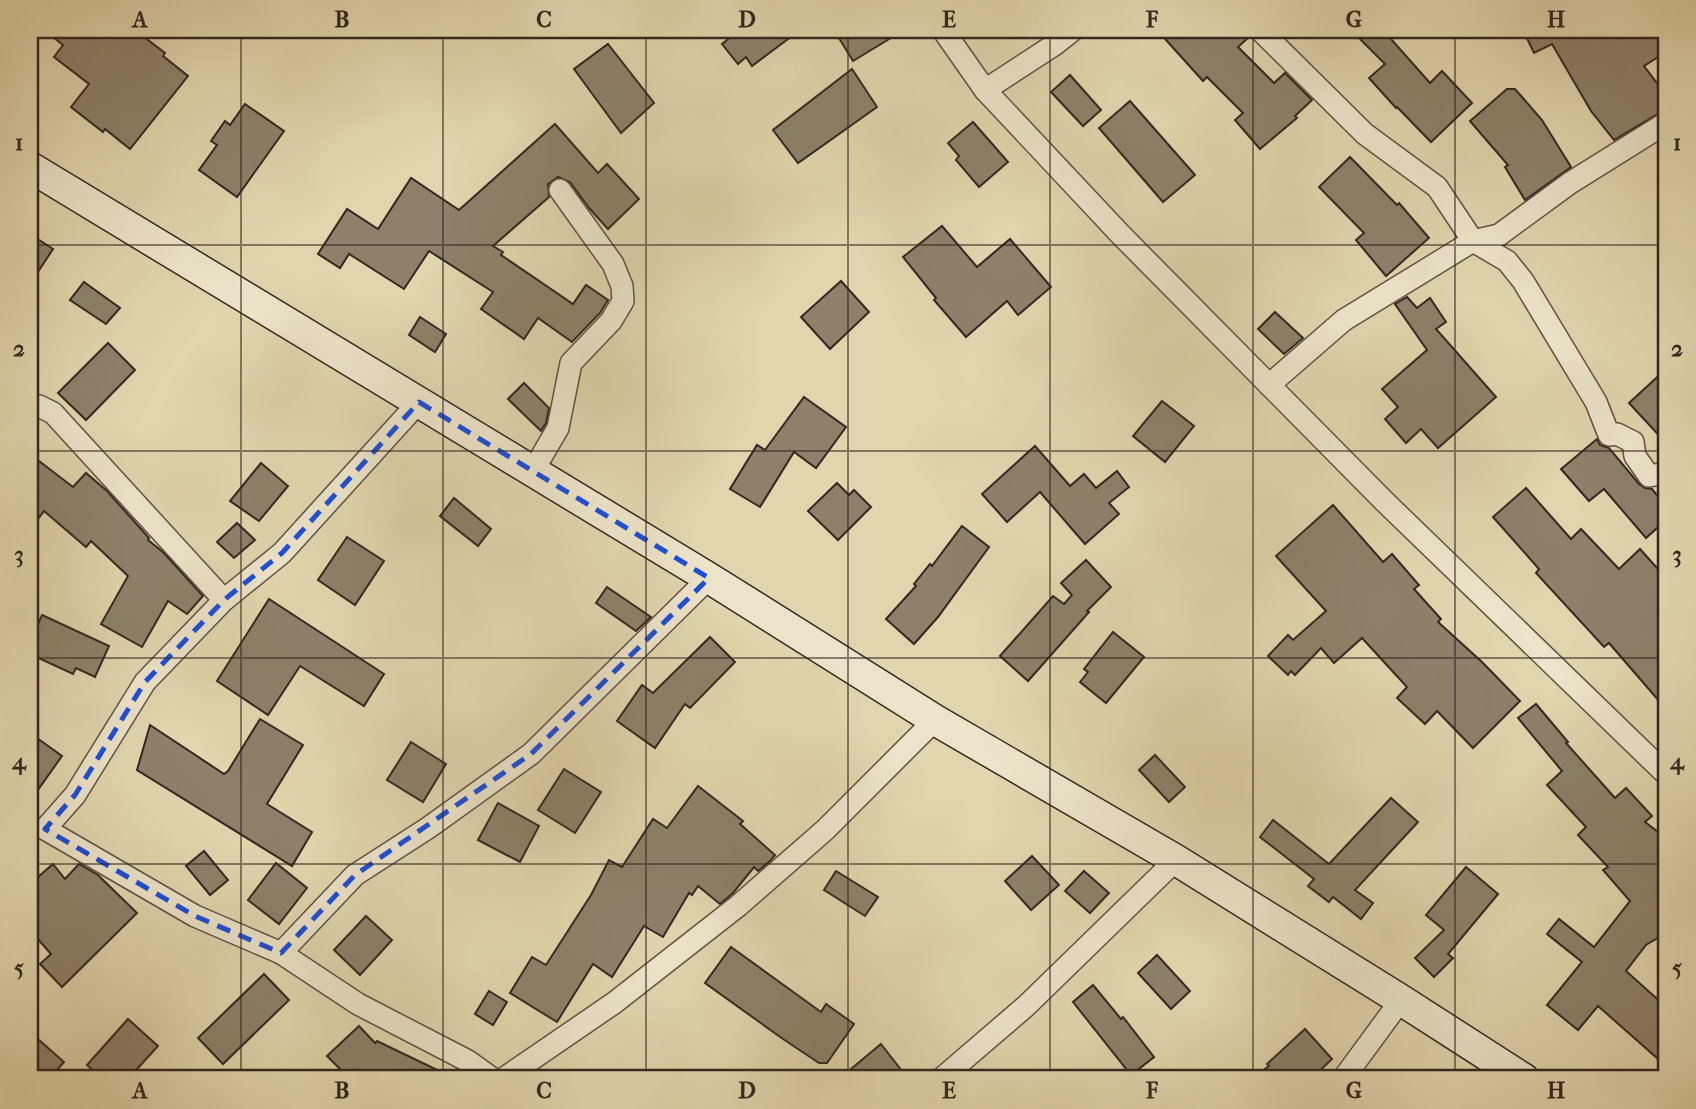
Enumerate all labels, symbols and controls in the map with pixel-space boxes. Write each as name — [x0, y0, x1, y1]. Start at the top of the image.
text: A — [131, 6, 149, 33]
text: B — [335, 6, 350, 33]
text: C — [536, 6, 552, 33]
text: D — [738, 6, 756, 33]
text: E — [942, 6, 956, 33]
text: F — [1145, 6, 1159, 33]
text: G — [1346, 6, 1362, 33]
text: H — [1547, 6, 1565, 33]
text: 1 — [15, 129, 23, 156]
text: 1 — [1673, 129, 1681, 156]
text: 2 — [13, 335, 25, 362]
text: 2 — [1671, 335, 1683, 362]
text: 3 — [14, 541, 24, 568]
text: 3 — [1672, 541, 1682, 568]
text: 4 — [11, 748, 27, 775]
text: 4 — [1669, 748, 1685, 775]
text: 5 — [14, 954, 24, 981]
text: 5 — [1672, 954, 1682, 981]
text: A — [131, 1077, 149, 1104]
text: B — [335, 1077, 350, 1104]
text: C — [536, 1077, 552, 1104]
text: D — [738, 1077, 756, 1104]
text: E — [942, 1077, 956, 1104]
text: F — [1145, 1077, 1159, 1104]
text: G — [1346, 1077, 1362, 1104]
text: H — [1547, 1077, 1565, 1104]

